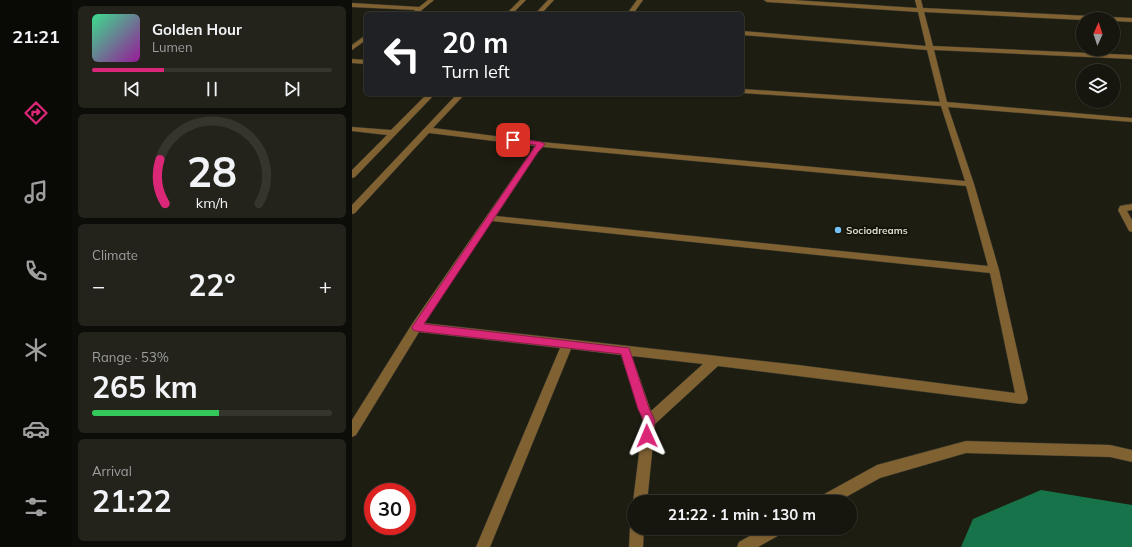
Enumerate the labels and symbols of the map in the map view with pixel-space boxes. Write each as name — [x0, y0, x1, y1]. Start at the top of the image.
north arrow — [1076, 12, 1120, 56]
pin — [496, 123, 530, 157]
place label: Sociodreams — [846, 224, 908, 237]
marker: Sociodreams — [833, 225, 843, 235]
position arrow — [626, 415, 668, 457]
speed limit sign: 30 — [364, 483, 416, 535]

